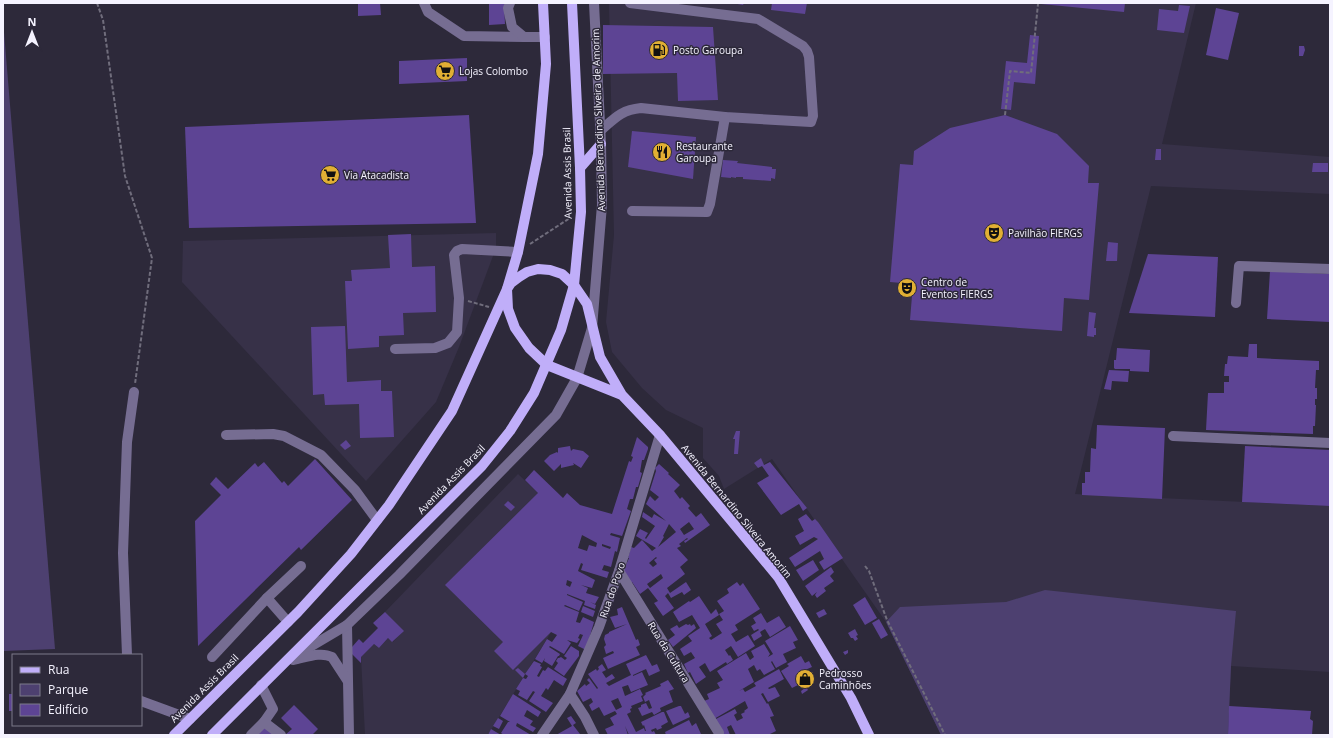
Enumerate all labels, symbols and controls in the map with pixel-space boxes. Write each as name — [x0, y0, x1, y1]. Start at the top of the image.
north arrow — [12, 12, 52, 52]
text: N — [28, 14, 36, 29]
street label: Avenida Bernardino Silveira de Amorim — [588, 28, 608, 212]
fuel station icon: Posto Garoupa — [648, 39, 670, 61]
place label: Posto Garoupa — [673, 43, 743, 57]
supermarket icon: Lojas Colombo — [434, 60, 456, 82]
place label: Lojas Colombo — [459, 64, 528, 78]
street label: Avenida Assis Brasil — [559, 127, 575, 219]
place label: Restaurante Garoupa — [676, 139, 733, 165]
restaurant icon: Restaurante Garoupa — [651, 141, 673, 163]
supermarket icon: Via Atacadista — [319, 164, 341, 186]
place label: Via Atacadista — [344, 168, 409, 182]
theatre icon: Pavilhão FIERGS — [983, 222, 1005, 244]
place label: Pavilhão FIERGS — [1008, 226, 1082, 240]
place label: Centro de Eventos FIERGS — [921, 275, 993, 301]
theatre icon: Centro de Eventos FIERGS — [896, 277, 918, 299]
street label: Avenida Assis Brasil — [414, 441, 488, 517]
street label: Avenida Bernardino Silveira Amorim — [679, 441, 795, 581]
street label: Rua do Povo — [596, 560, 628, 620]
street label: Rua da Cultura — [645, 619, 693, 685]
street label: Avenida Assis Brasil — [167, 651, 241, 725]
legend — [12, 654, 142, 726]
text: Rua — [48, 661, 69, 678]
place label: Pedrosso Caminhões — [819, 666, 872, 692]
shop icon: Pedrosso Caminhões — [794, 668, 816, 690]
text: Parque — [48, 681, 88, 698]
text: Edifício — [48, 701, 88, 718]

